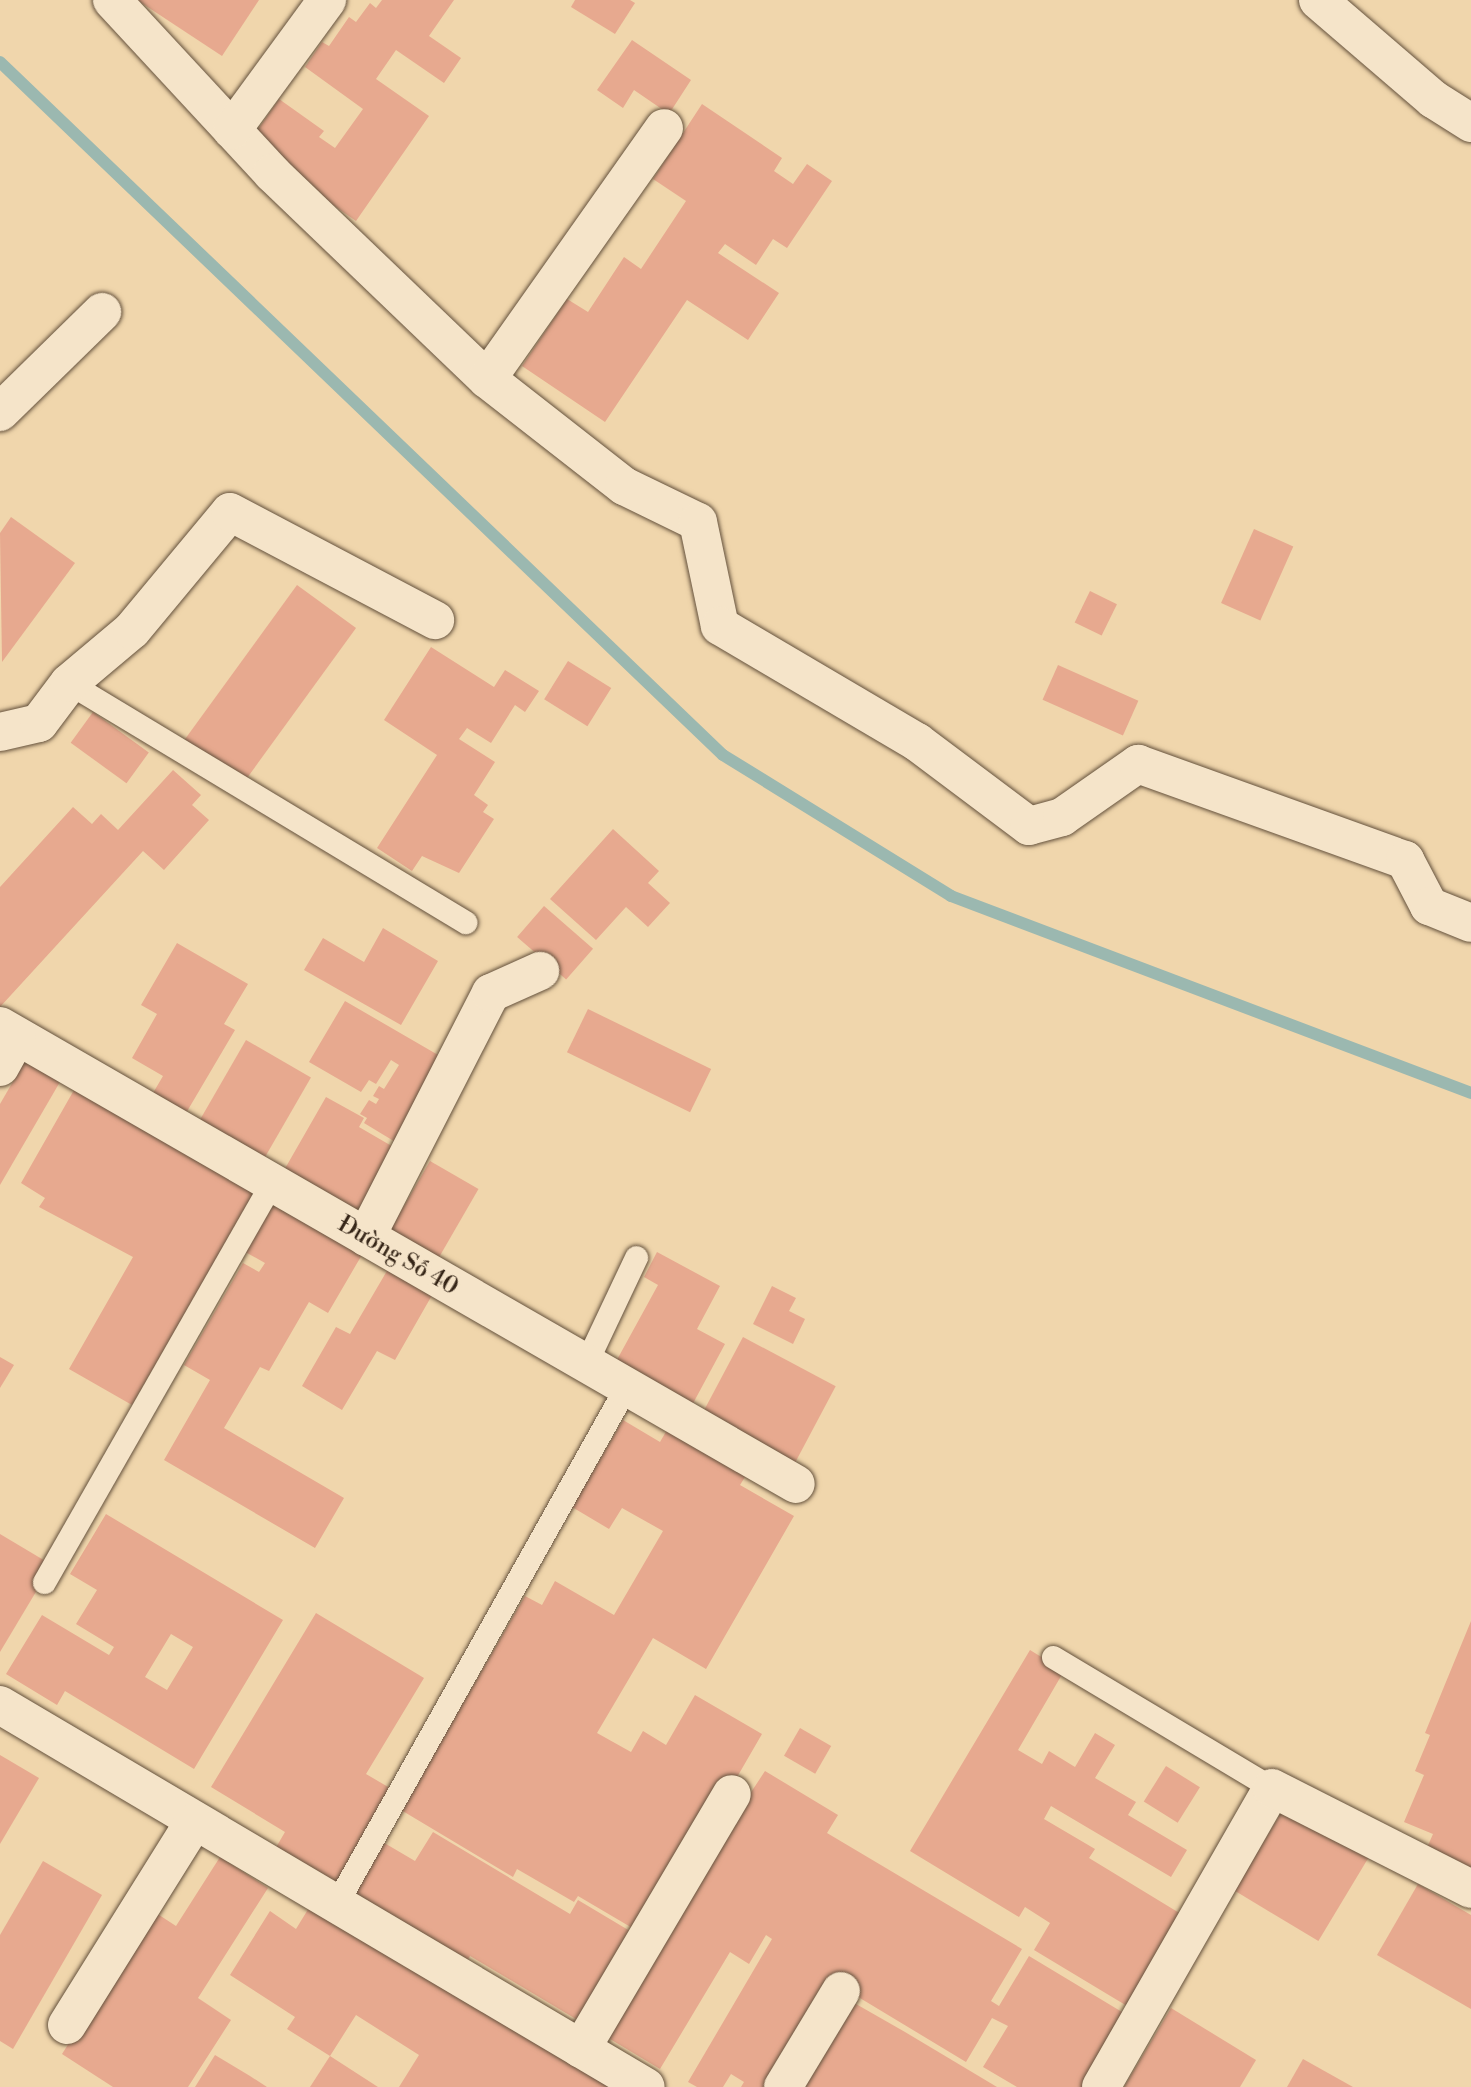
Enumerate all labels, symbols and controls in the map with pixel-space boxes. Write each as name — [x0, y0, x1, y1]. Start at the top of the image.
street label: Đường Số 40 — [333, 1211, 463, 1301]

